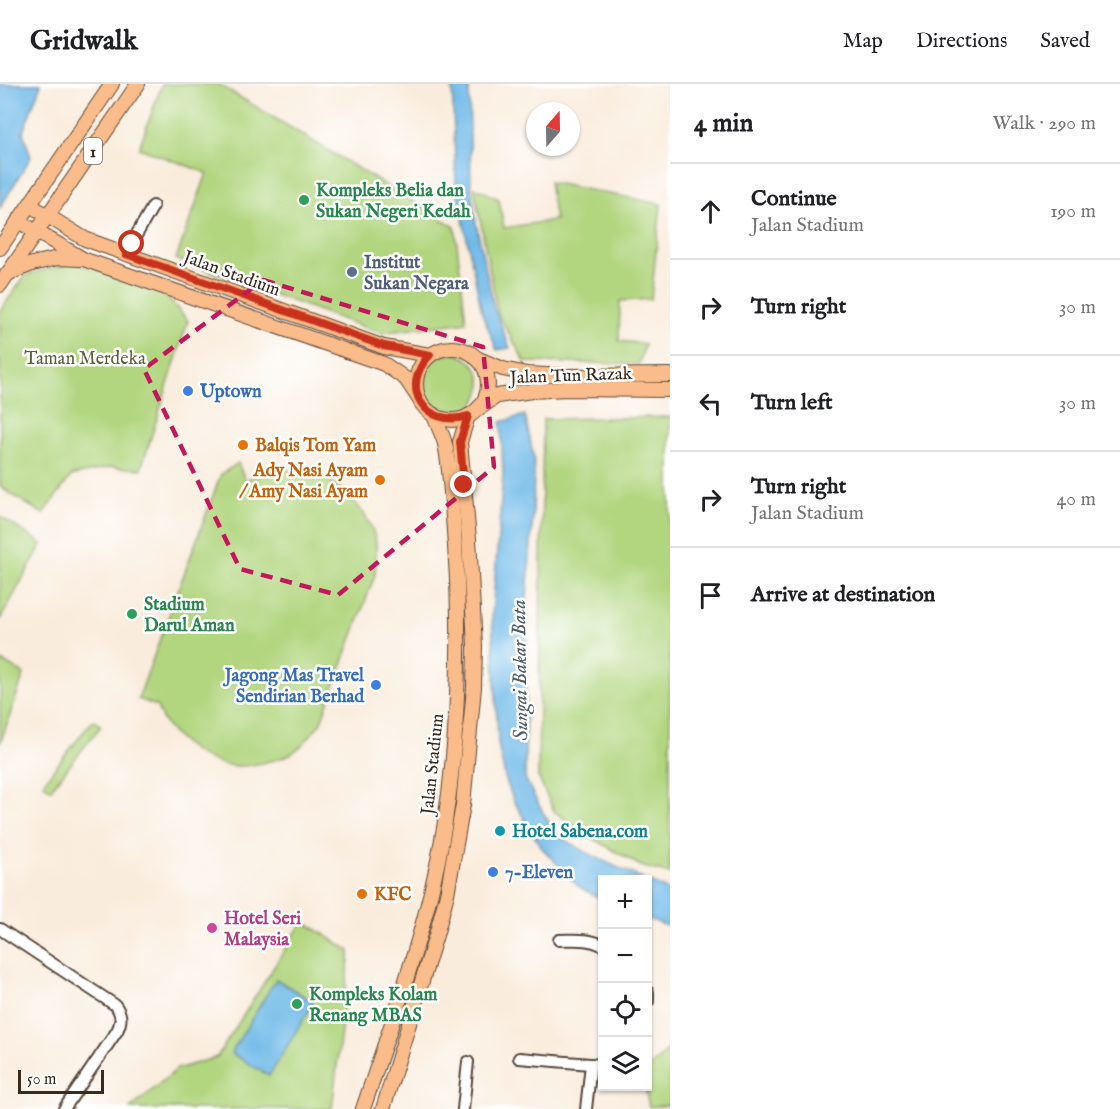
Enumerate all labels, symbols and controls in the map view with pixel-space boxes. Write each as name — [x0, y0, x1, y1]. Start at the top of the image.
text: Gridwalk — [30, 24, 138, 59]
text: Map — [843, 28, 883, 55]
text: Directions — [916, 28, 1007, 55]
text: Saved — [1040, 28, 1090, 55]
north arrow — [526, 102, 580, 156]
text: 4 min — [694, 107, 753, 140]
text: Walk · 290 m — [992, 111, 1096, 136]
road number: 1 — [84, 138, 102, 164]
place label: Kompleks Belia dan Sukan Negeri Kedah — [316, 180, 471, 224]
text: Continue — [751, 185, 837, 213]
marker: Kompleks Belia dan Sukan Negeri Kedah — [297, 193, 311, 207]
icon: ahead — [694, 195, 727, 228]
text: 190 m — [1050, 199, 1096, 224]
text: Jalan Stadium — [751, 213, 864, 238]
route start — [118, 230, 144, 256]
street label: Jalan Stadium — [178, 246, 283, 303]
place label: Institut Sukan Negara — [364, 252, 470, 296]
marker: Institut Sukan Negara — [345, 265, 359, 279]
icon: right — [694, 291, 727, 324]
text: Turn right — [751, 293, 846, 321]
text: 30 m — [1059, 295, 1096, 320]
park label: Taman Merdeka — [24, 348, 146, 371]
street label: Jalan Tun Razak — [507, 363, 633, 390]
place label: Uptown — [199, 381, 262, 404]
marker: Uptown — [181, 384, 195, 398]
icon: left — [694, 387, 727, 420]
text: Turn left — [751, 389, 833, 417]
text: 30 m — [1059, 391, 1096, 416]
place label: Balqis Tom Yam — [255, 435, 376, 458]
marker: Balqis Tom Yam — [236, 438, 250, 452]
place label: Ady Nasi Ayam / Amy Nasi Ayam — [238, 460, 368, 504]
route end — [450, 471, 476, 497]
marker: Ady Nasi Ayam / Amy Nasi Ayam — [373, 473, 387, 487]
text: Turn right — [751, 473, 846, 501]
icon: right — [694, 483, 727, 516]
text: 40 m — [1057, 487, 1096, 512]
text: Jalan Stadium — [751, 501, 864, 526]
icon: arrive — [694, 579, 727, 612]
text: Arrive at destination — [751, 581, 935, 609]
place label: Stadium Darul Aman — [144, 594, 235, 638]
water label: Sungai Bakar Bata — [507, 599, 535, 741]
marker: Stadium Darul Aman — [125, 607, 139, 621]
place label: Jagong Mas Travel Sendirian Berhad — [223, 665, 365, 709]
marker: Jagong Mas Travel Sendirian Berhad — [369, 678, 383, 692]
street label: Jalan Stadium — [417, 712, 450, 818]
place label: Hotel Sabena.com — [512, 821, 648, 844]
marker: Hotel Sabena.com — [493, 824, 507, 838]
place label: 7-Eleven — [505, 862, 574, 885]
marker: 7-Eleven — [486, 865, 500, 879]
map controls — [598, 875, 652, 1091]
button: + — [598, 875, 652, 929]
place label: KFC — [374, 884, 411, 907]
marker: KFC — [355, 887, 369, 901]
place label: Hotel Seri Malaysia — [224, 908, 301, 952]
marker: Hotel Seri Malaysia — [205, 921, 219, 935]
button: − — [598, 929, 652, 983]
button: locate — [598, 983, 652, 1037]
place label: Kompleks Kolam Renang MBAS — [309, 984, 438, 1028]
marker: Kompleks Kolam Renang MBAS — [290, 997, 304, 1011]
button: layers — [598, 1037, 652, 1091]
scale bar — [18, 1067, 104, 1094]
text: 50 m — [27, 1070, 56, 1090]

